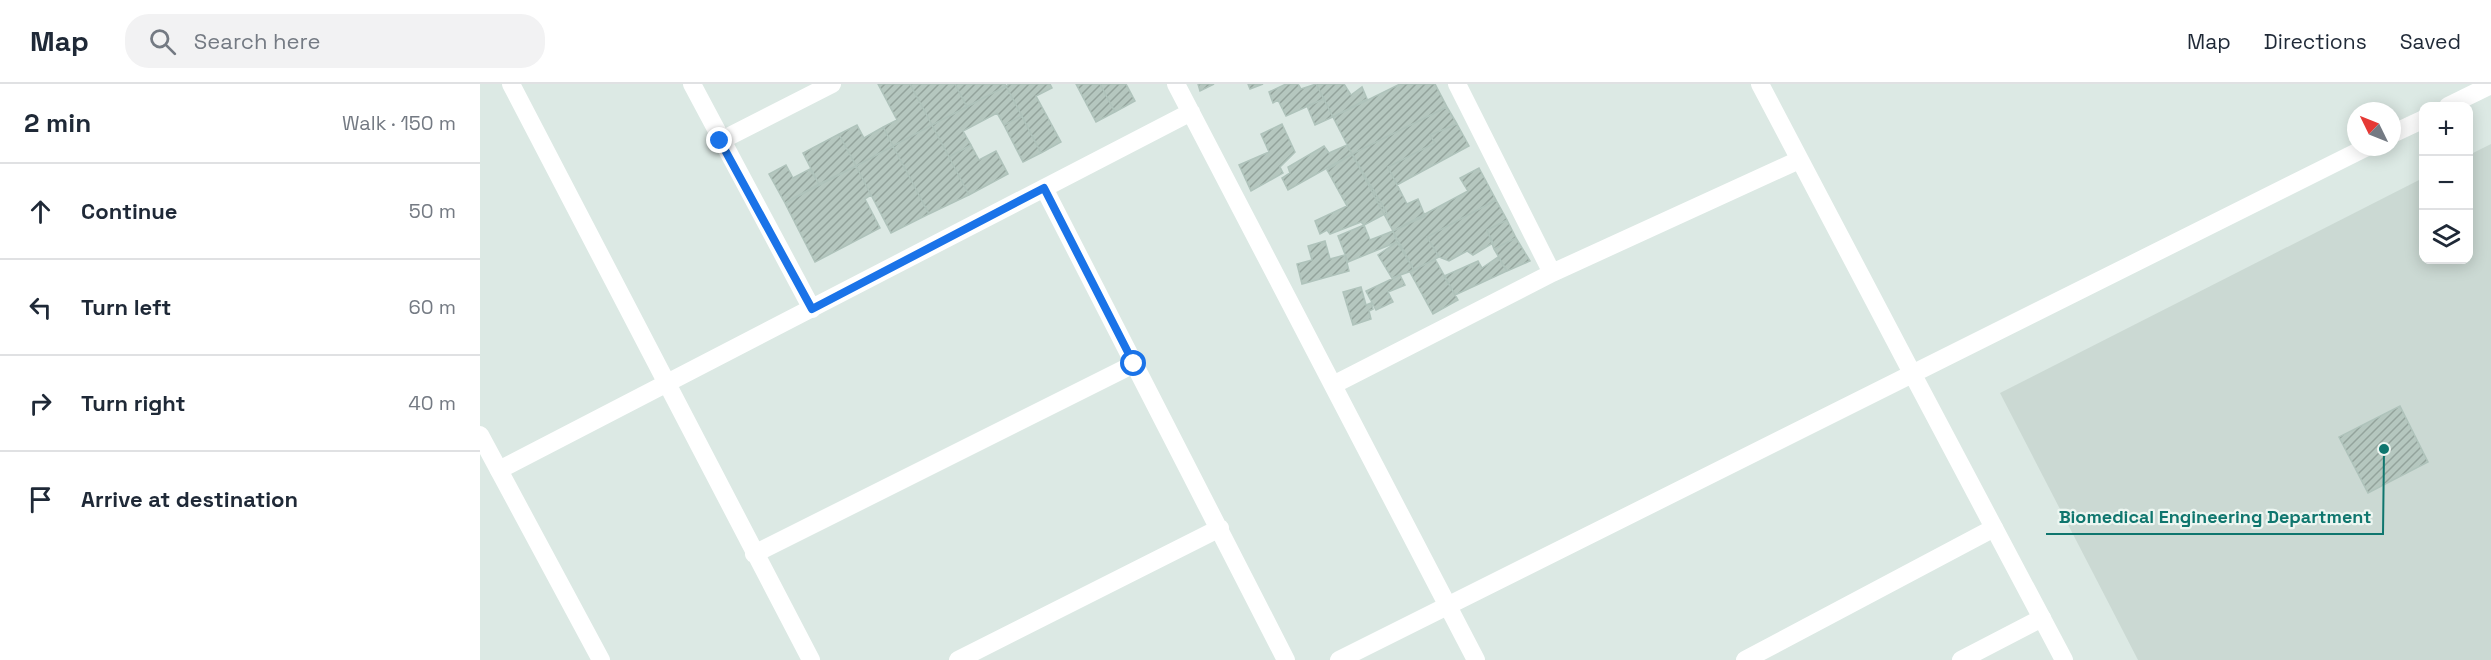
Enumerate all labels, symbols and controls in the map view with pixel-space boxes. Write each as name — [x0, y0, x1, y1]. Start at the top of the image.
search box — [125, 14, 545, 68]
text: Map — [30, 23, 89, 59]
icon: search — [146, 25, 179, 58]
text: Search here — [194, 27, 321, 55]
text: Map — [2187, 28, 2231, 55]
text: Directions — [2264, 28, 2367, 55]
text: Saved — [2400, 28, 2461, 55]
north arrow — [2347, 102, 2401, 156]
map controls — [2419, 102, 2473, 264]
button: + — [2419, 102, 2473, 156]
text: 2 min — [24, 106, 91, 140]
text: Walk · 150 m — [342, 110, 456, 136]
route end — [706, 127, 732, 153]
button: − — [2419, 156, 2473, 210]
icon: ahead — [24, 195, 57, 228]
text: Continue — [81, 197, 177, 225]
text: 50 m — [409, 198, 456, 224]
button: layers — [2419, 210, 2473, 264]
icon: left — [24, 291, 57, 324]
text: Turn left — [81, 293, 171, 321]
text: 60 m — [409, 294, 456, 320]
route start — [1120, 350, 1146, 376]
icon: right — [24, 387, 57, 420]
text: Turn right — [81, 389, 186, 417]
text: 40 m — [408, 390, 456, 416]
icon: arrive — [24, 483, 57, 516]
text: Arrive at destination — [81, 485, 298, 513]
callout: Biomedical Engineering Department — [2046, 498, 2383, 534]
text: Biomedical Engineering Department — [2059, 505, 2371, 528]

